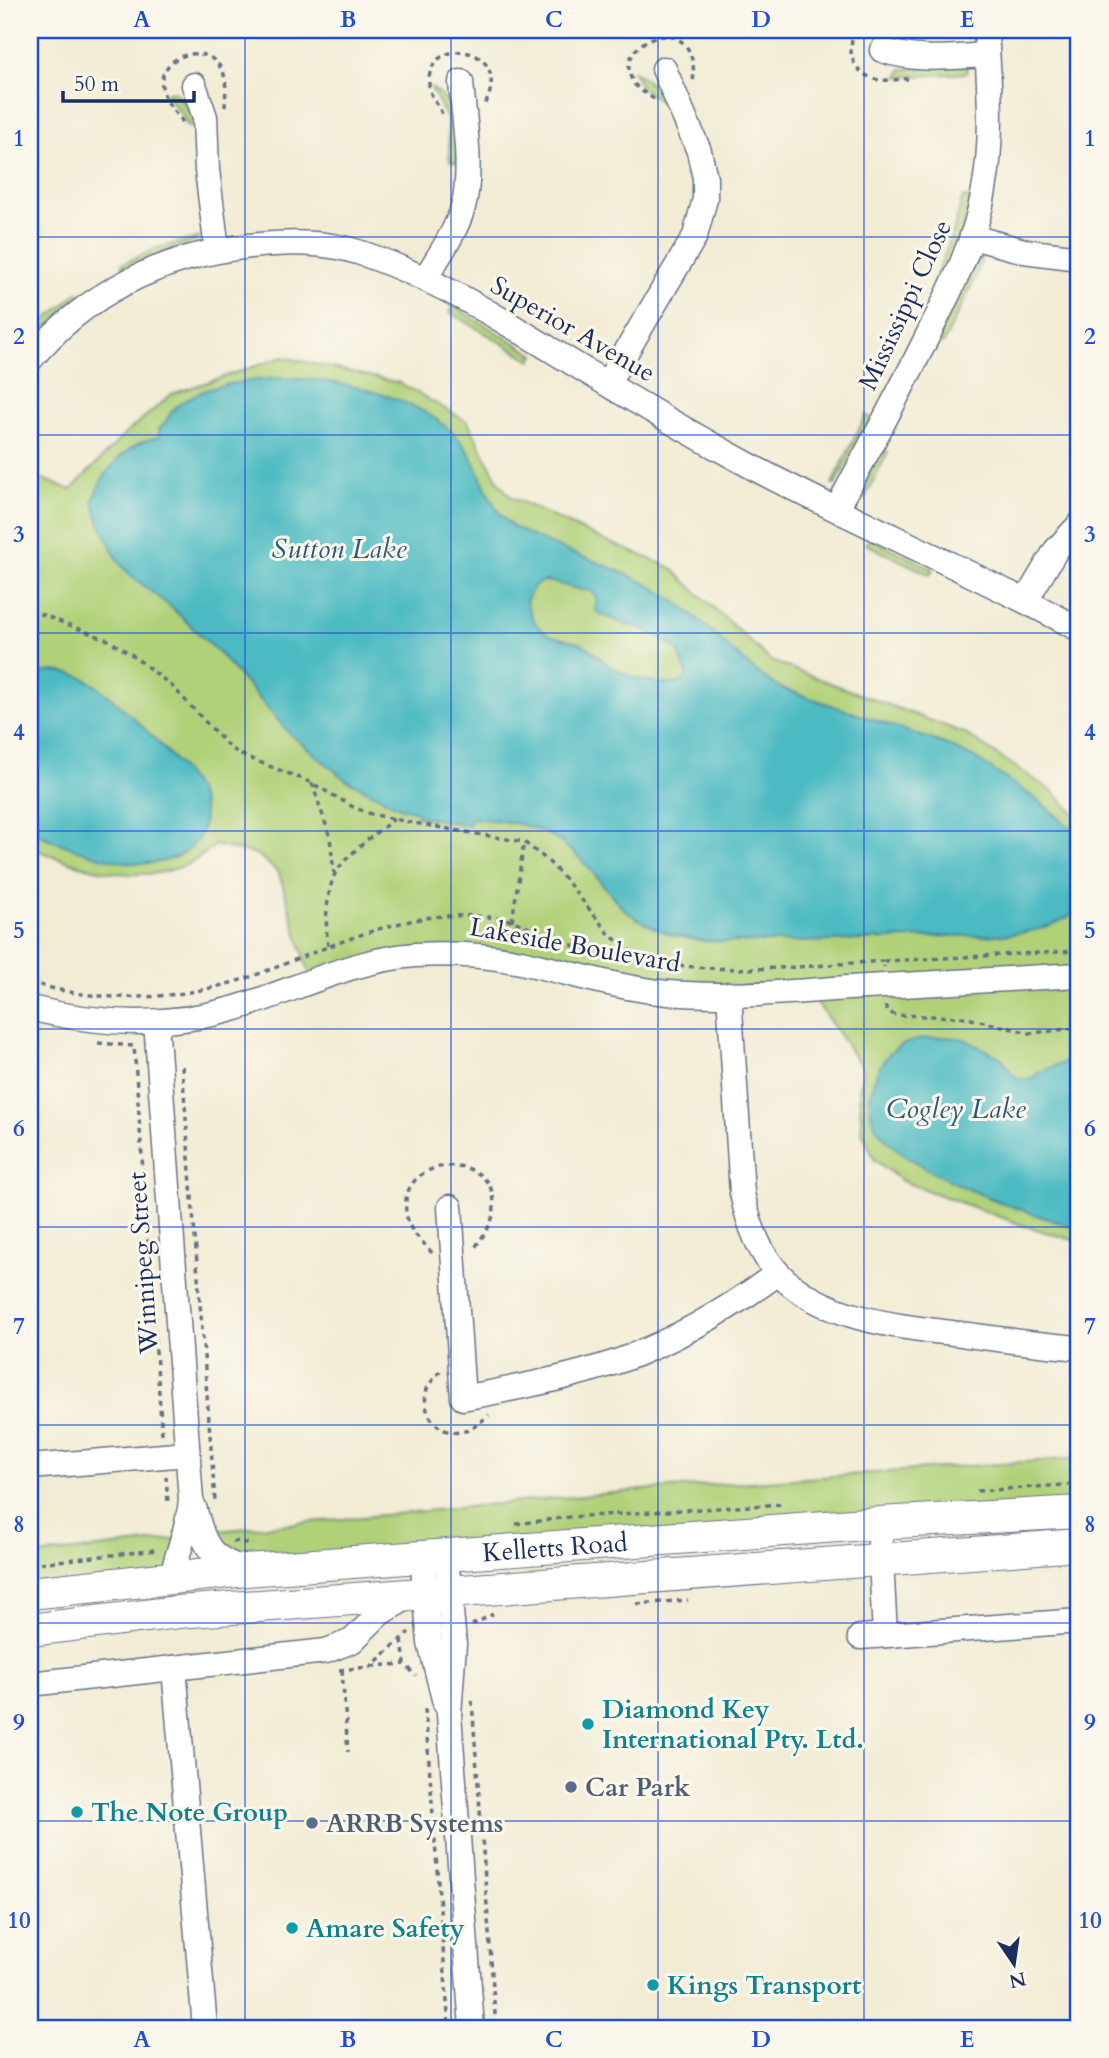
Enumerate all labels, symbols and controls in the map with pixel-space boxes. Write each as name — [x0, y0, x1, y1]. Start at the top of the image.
text: A — [133, 4, 151, 35]
text: B — [340, 4, 356, 35]
text: C — [545, 4, 563, 35]
text: D — [751, 4, 771, 35]
text: E — [960, 4, 974, 35]
scale bar — [63, 60, 194, 104]
text: 50 m — [74, 70, 119, 99]
text: 1 — [13, 123, 25, 154]
text: 1 — [1084, 123, 1096, 154]
street label: Mississippi Close — [850, 214, 960, 396]
street label: Superior Avenue — [484, 268, 662, 390]
text: 2 — [13, 321, 25, 352]
text: 2 — [1084, 321, 1096, 352]
text: 3 — [13, 519, 25, 550]
text: 3 — [1084, 519, 1096, 550]
water label: Sutton Lake — [272, 530, 407, 568]
text: 4 — [13, 717, 25, 748]
text: 4 — [1084, 717, 1096, 748]
street label: Lakeside Boulevard — [467, 909, 683, 981]
text: 5 — [13, 915, 25, 946]
text: 5 — [1084, 915, 1096, 946]
water label: Cogley Lake — [886, 1090, 1026, 1128]
text: 6 — [13, 1113, 25, 1144]
text: 6 — [1084, 1113, 1096, 1144]
street label: Winnipeg Street — [119, 1171, 167, 1356]
text: 7 — [13, 1311, 25, 1342]
text: 7 — [1084, 1311, 1096, 1342]
text: 8 — [13, 1509, 25, 1540]
text: 8 — [1084, 1509, 1096, 1540]
street label: Kelletts Road — [481, 1524, 629, 1570]
place label: Diamond Key International Pty. Ltd. — [602, 1692, 864, 1757]
text: 9 — [13, 1707, 25, 1738]
text: 9 — [1084, 1707, 1096, 1738]
marker: Diamond Key International Pty. Ltd. — [580, 1716, 596, 1732]
place label: Car Park — [585, 1770, 691, 1805]
marker: Car Park — [563, 1779, 579, 1795]
place label: The Note Group — [91, 1795, 288, 1830]
marker: The Note Group — [69, 1804, 85, 1820]
place label: ARRB Systems — [326, 1806, 503, 1841]
marker: ARRB Systems — [304, 1815, 320, 1831]
text: 10 — [7, 1905, 31, 1936]
text: 10 — [1078, 1905, 1102, 1936]
place label: Amare Safety — [306, 1911, 465, 1946]
marker: Amare Safety — [284, 1920, 300, 1936]
north arrow — [979, 1928, 1050, 1998]
text: N — [1006, 1965, 1029, 1994]
place label: Kings Transport — [667, 1968, 861, 2003]
marker: Kings Transport — [645, 1977, 661, 1993]
text: A — [133, 2024, 151, 2055]
text: B — [340, 2024, 356, 2055]
text: C — [545, 2024, 563, 2055]
text: D — [751, 2024, 771, 2055]
text: E — [960, 2024, 974, 2055]

